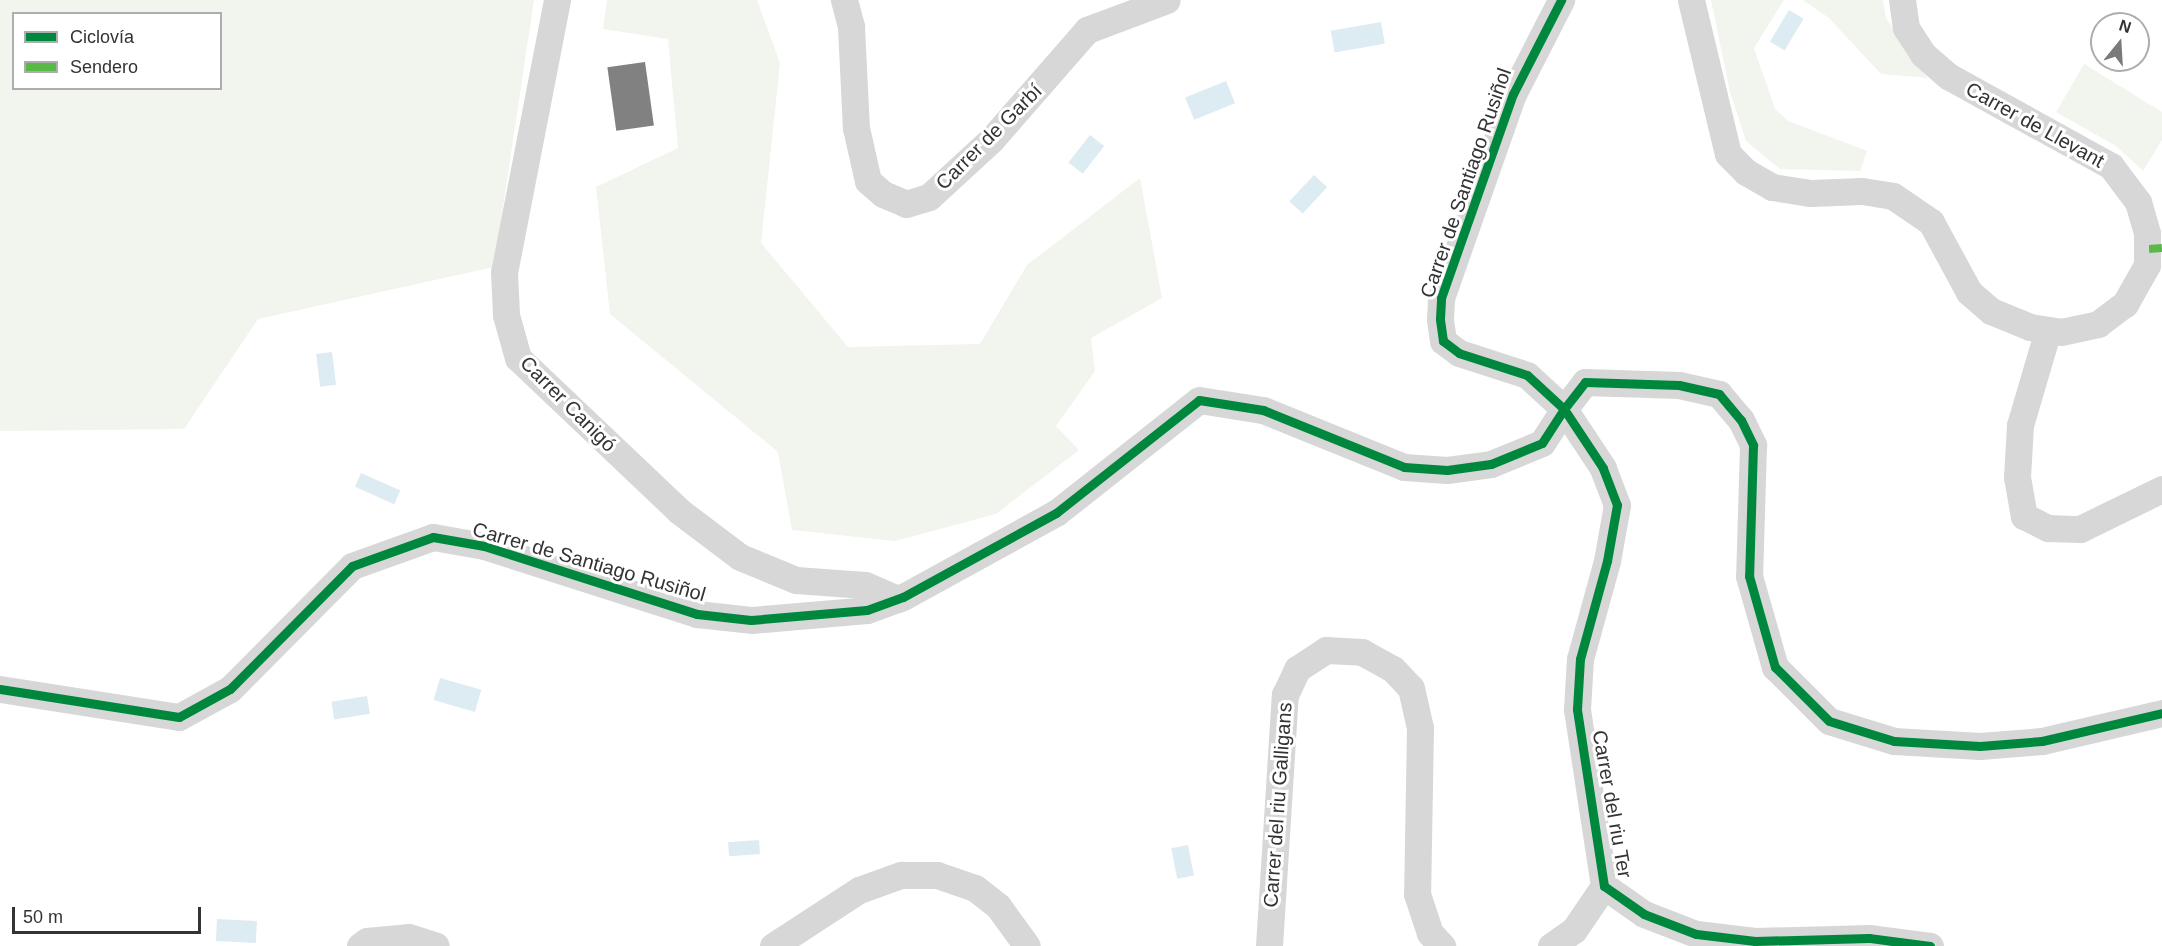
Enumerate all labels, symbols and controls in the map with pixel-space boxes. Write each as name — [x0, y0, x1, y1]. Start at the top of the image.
legend — [12, 12, 222, 90]
north arrow — [2090, 12, 2150, 72]
text: N — [2117, 16, 2133, 36]
text: Ciclovía — [70, 27, 134, 47]
text: Sendero — [70, 57, 138, 77]
street label: Carrer de Santiago Rusiñol — [1415, 65, 1517, 301]
street label: Carrer de Llevant — [1962, 77, 2108, 173]
street label: Carrer de Garbí — [931, 79, 1047, 195]
street label: Carrer Canigó — [515, 351, 621, 457]
street label: Carrer de Santiago Rusiñol — [470, 517, 708, 607]
street label: Carrer del riu Galligans — [1259, 702, 1297, 908]
street label: Carrer del riu Ter — [1587, 728, 1637, 880]
scale bar — [15, 895, 204, 933]
text: 50 m — [23, 907, 63, 927]

